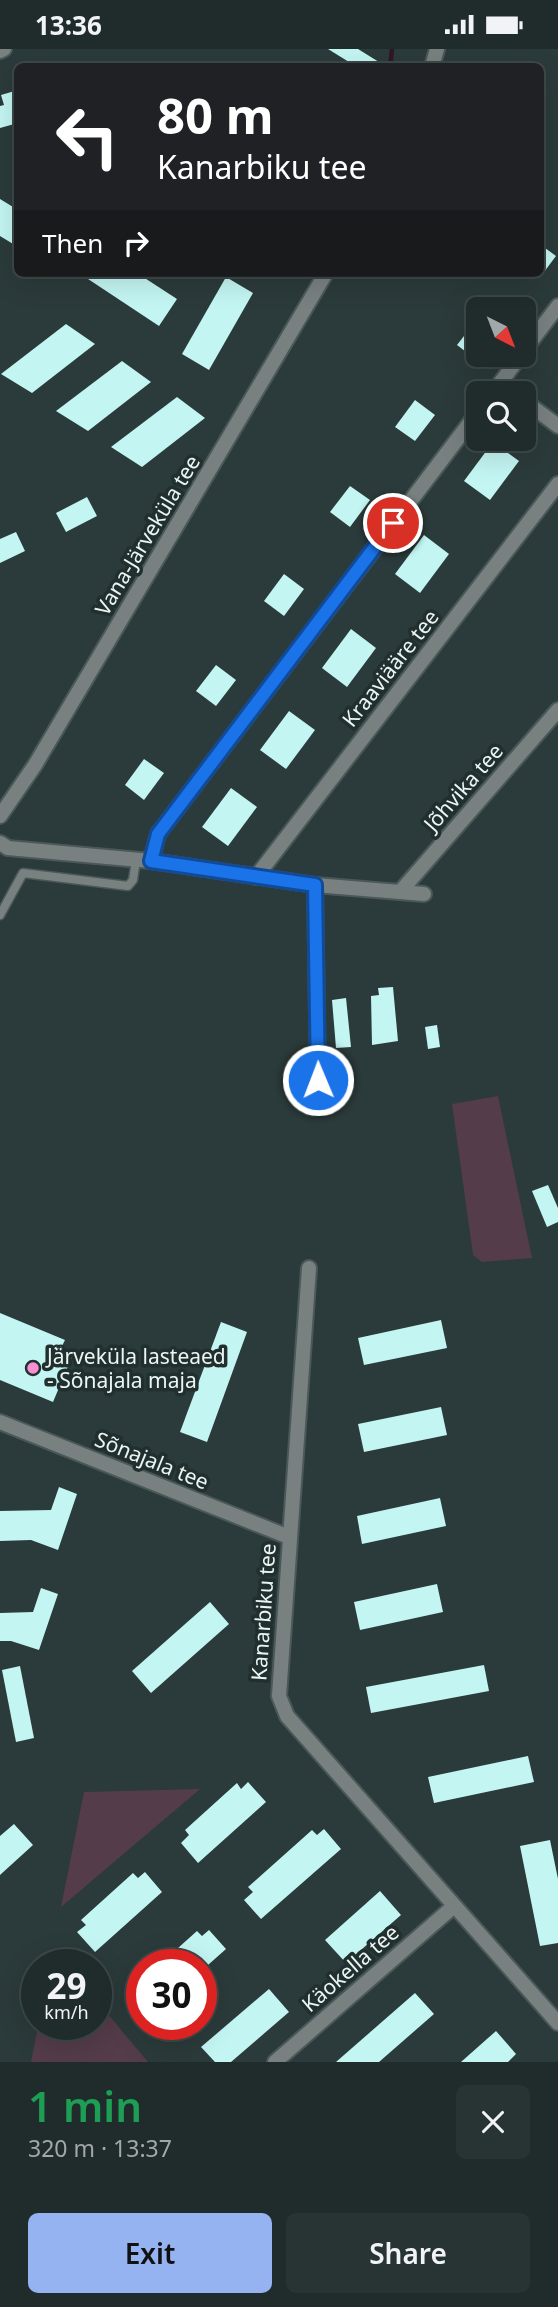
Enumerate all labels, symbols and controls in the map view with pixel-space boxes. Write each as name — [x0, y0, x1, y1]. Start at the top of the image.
text: 13:36 — [35, 7, 102, 43]
text: 80 m — [157, 82, 274, 148]
icon: left — [42, 91, 133, 182]
text: Kanarbiku tee — [157, 145, 366, 188]
icon: right — [117, 224, 155, 262]
text: Then — [42, 225, 103, 261]
north arrow — [466, 297, 536, 367]
map controls — [466, 297, 536, 451]
button: search — [466, 381, 536, 451]
street label: Vana-Järveküla tee — [88, 450, 206, 620]
pin — [363, 493, 423, 553]
icon: arrive — [374, 504, 412, 542]
street label: Kraaviääre tee — [335, 604, 445, 732]
street label: Jõhvika tee — [416, 737, 509, 838]
position arrow — [281, 1043, 355, 1117]
place label: Järveküla lasteaed - Sõnajala maja — [45, 1342, 226, 1394]
marker: Järveküla lasteaed - Sõnajala maja — [25, 1360, 41, 1376]
street label: Sõnajala tee — [91, 1425, 213, 1495]
street label: Kanarbiku tee — [244, 1542, 282, 1682]
street label: Käokella tee — [296, 1918, 404, 2018]
speed limit sign: 30 — [126, 1949, 217, 2040]
text: 29 — [46, 1962, 87, 2009]
text: km/h — [44, 2000, 89, 2024]
text: 1 min — [28, 2077, 142, 2134]
button: close — [456, 2085, 530, 2159]
text: 320 m · 13:37 — [28, 2132, 172, 2164]
button: Exit — [28, 2213, 272, 2293]
button: Share — [286, 2213, 530, 2293]

